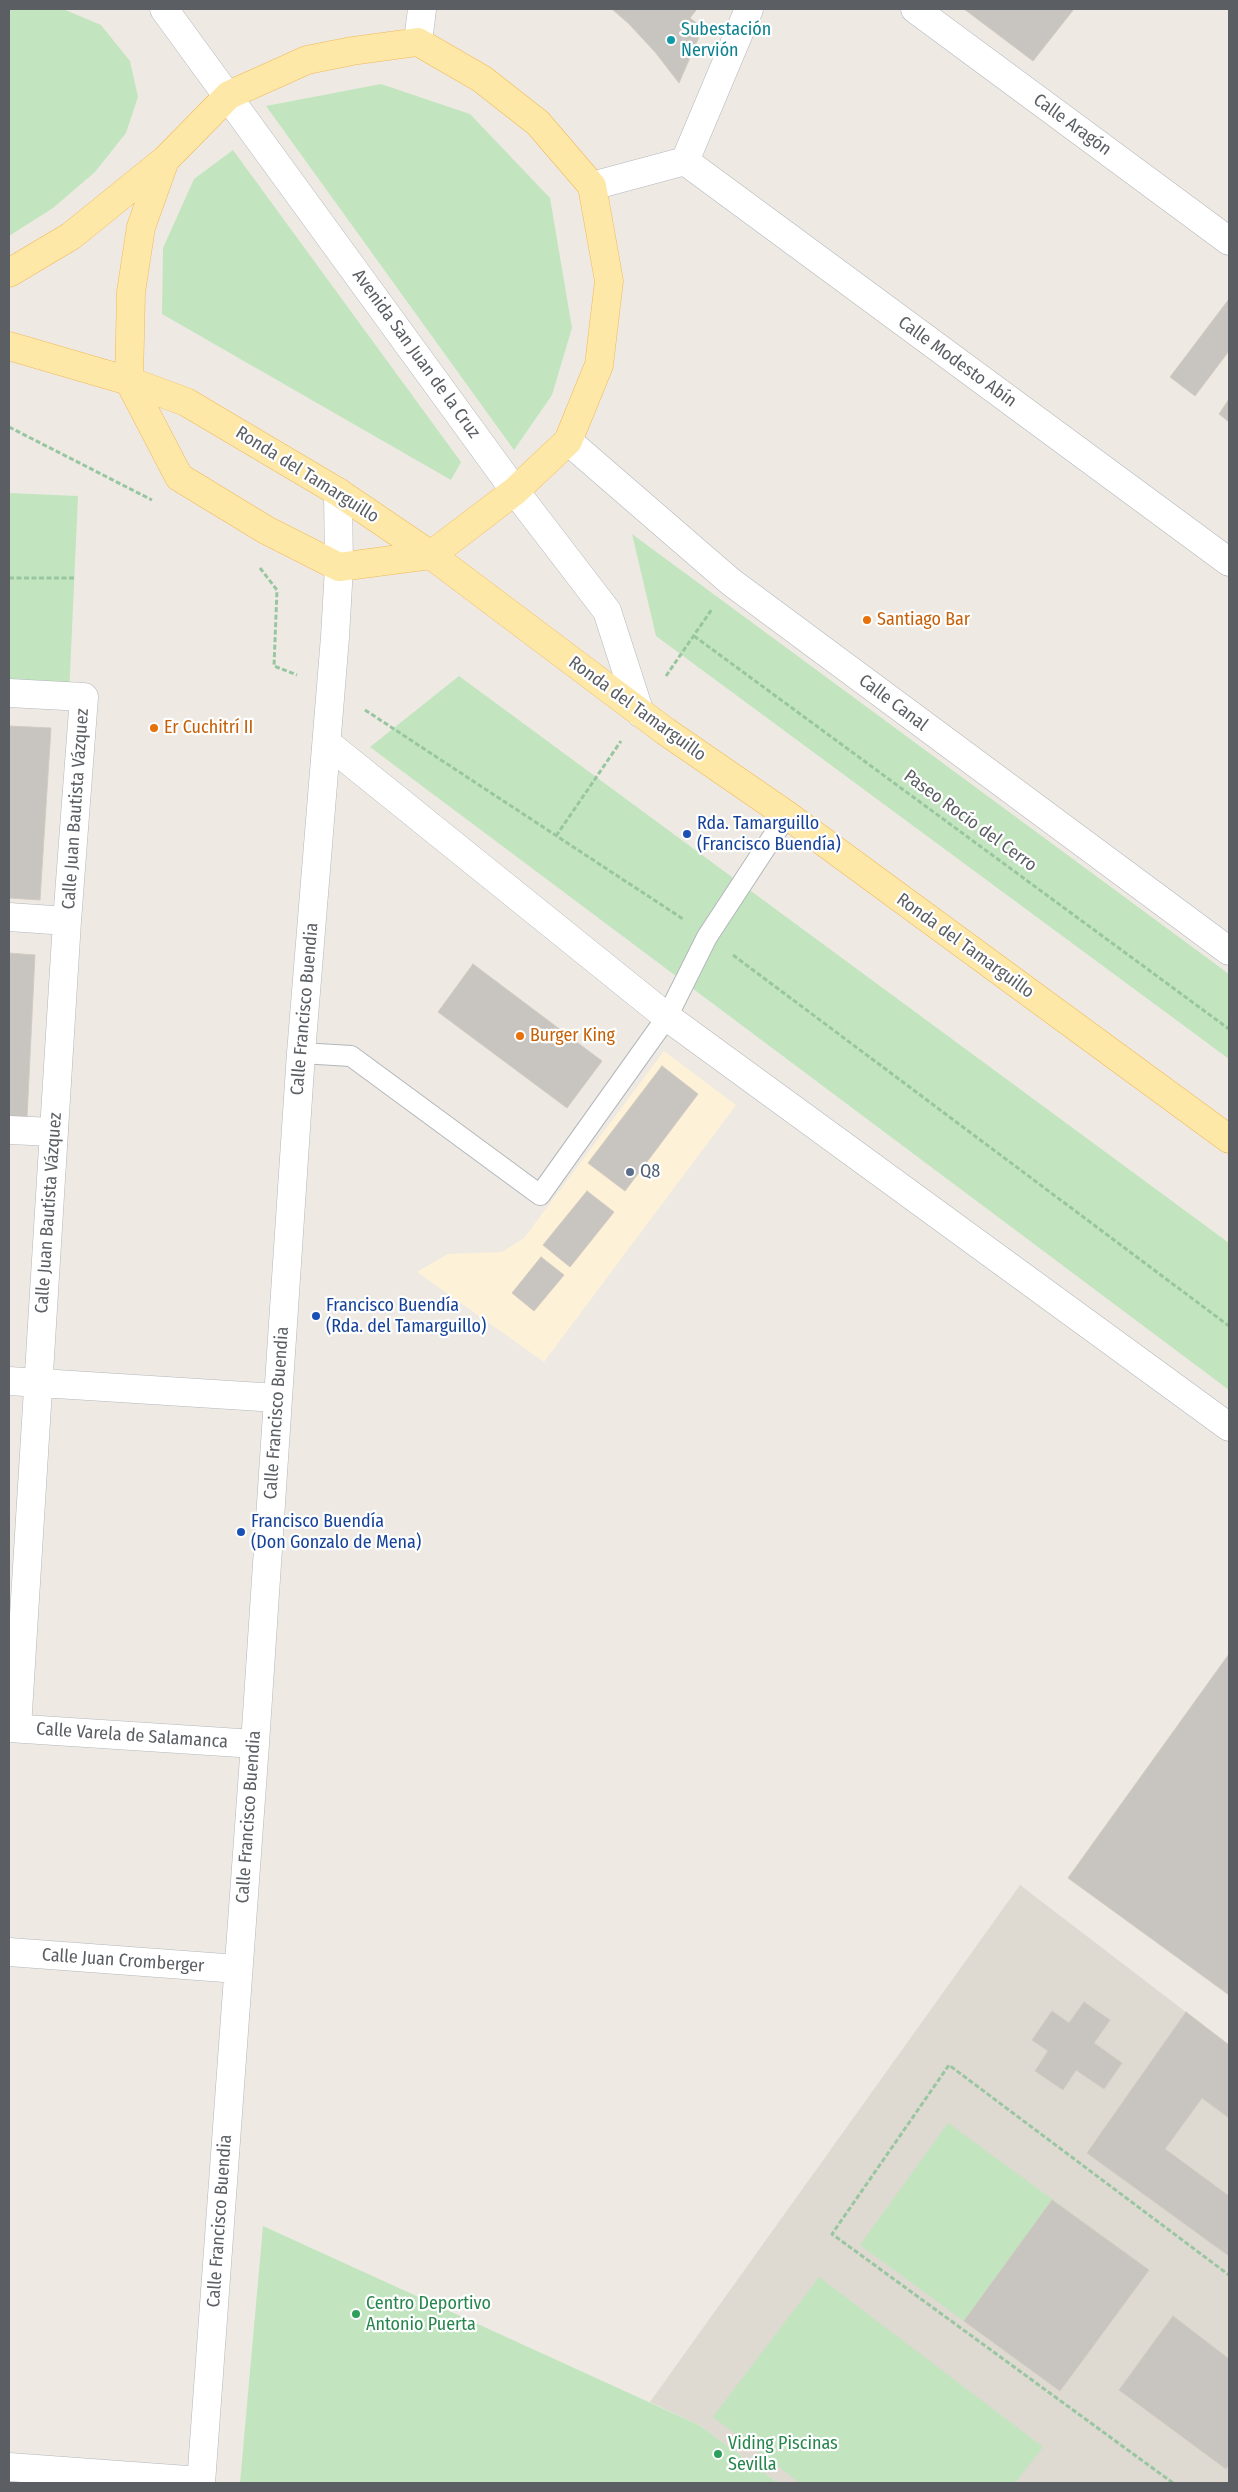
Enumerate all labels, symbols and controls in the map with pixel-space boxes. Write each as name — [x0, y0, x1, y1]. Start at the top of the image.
place label: Subestación Nervión — [681, 19, 771, 62]
marker: Subestación Nervión — [665, 34, 677, 46]
street label: Calle Aragón — [1029, 89, 1115, 161]
street label: Avenida San Juan de la Cruz — [347, 265, 485, 443]
street label: Calle Modesto Abín — [894, 312, 1020, 412]
street label: Ronda del Tamarguillo — [231, 422, 383, 528]
place label: Santiago Bar — [877, 609, 970, 631]
marker: Santiago Bar — [861, 614, 873, 626]
street label: Ronda del Tamarguillo — [564, 652, 710, 766]
street label: Calle Canal — [854, 670, 932, 736]
street label: Calle Juan Bautista Vázquez — [58, 708, 94, 910]
place label: Er Cuchitrí II — [164, 717, 253, 739]
marker: Er Cuchitrí II — [148, 722, 160, 734]
street label: Paseo Rocío del Cerro — [899, 765, 1041, 877]
place label: Rda. Tamarguillo (Francisco Buendía) — [697, 813, 841, 856]
marker: Rda. Tamarguillo (Francisco Buendía) — [681, 828, 693, 840]
street label: Ronda del Tamarguillo — [892, 889, 1038, 1003]
street label: Calle Francisco Buendia — [287, 922, 323, 1096]
place label: Burger King — [530, 1025, 615, 1047]
marker: Burger King — [514, 1030, 526, 1042]
street label: Calle Juan Bautista Vázquez — [31, 1112, 67, 1314]
place label: Q8 — [640, 1161, 660, 1183]
marker: Q8 — [624, 1166, 636, 1178]
place label: Francisco Buendía (Rda. del Tamarguillo) — [326, 1295, 486, 1338]
marker: Francisco Buendía (Rda. del Tamarguillo) — [310, 1310, 322, 1322]
street label: Calle Francisco Buendia — [260, 1326, 294, 1500]
place label: Francisco Buendía (Don Gonzalo de Mena) — [251, 1511, 421, 1554]
marker: Francisco Buendía (Don Gonzalo de Mena) — [235, 1526, 247, 1538]
street label: Calle Varela de Salamanca — [35, 1719, 229, 1753]
street label: Calle Francisco Buendia — [232, 1730, 266, 1904]
street label: Calle Juan Cromberger — [41, 1945, 205, 1977]
street label: Calle Francisco Buendia — [203, 2134, 237, 2308]
place label: Centro Deportivo Antonio Puerta — [366, 2293, 491, 2336]
marker: Centro Deportivo Antonio Puerta — [350, 2308, 362, 2320]
place label: Viding Piscinas Sevilla — [728, 2433, 838, 2476]
marker: Viding Piscinas Sevilla — [712, 2448, 724, 2460]

